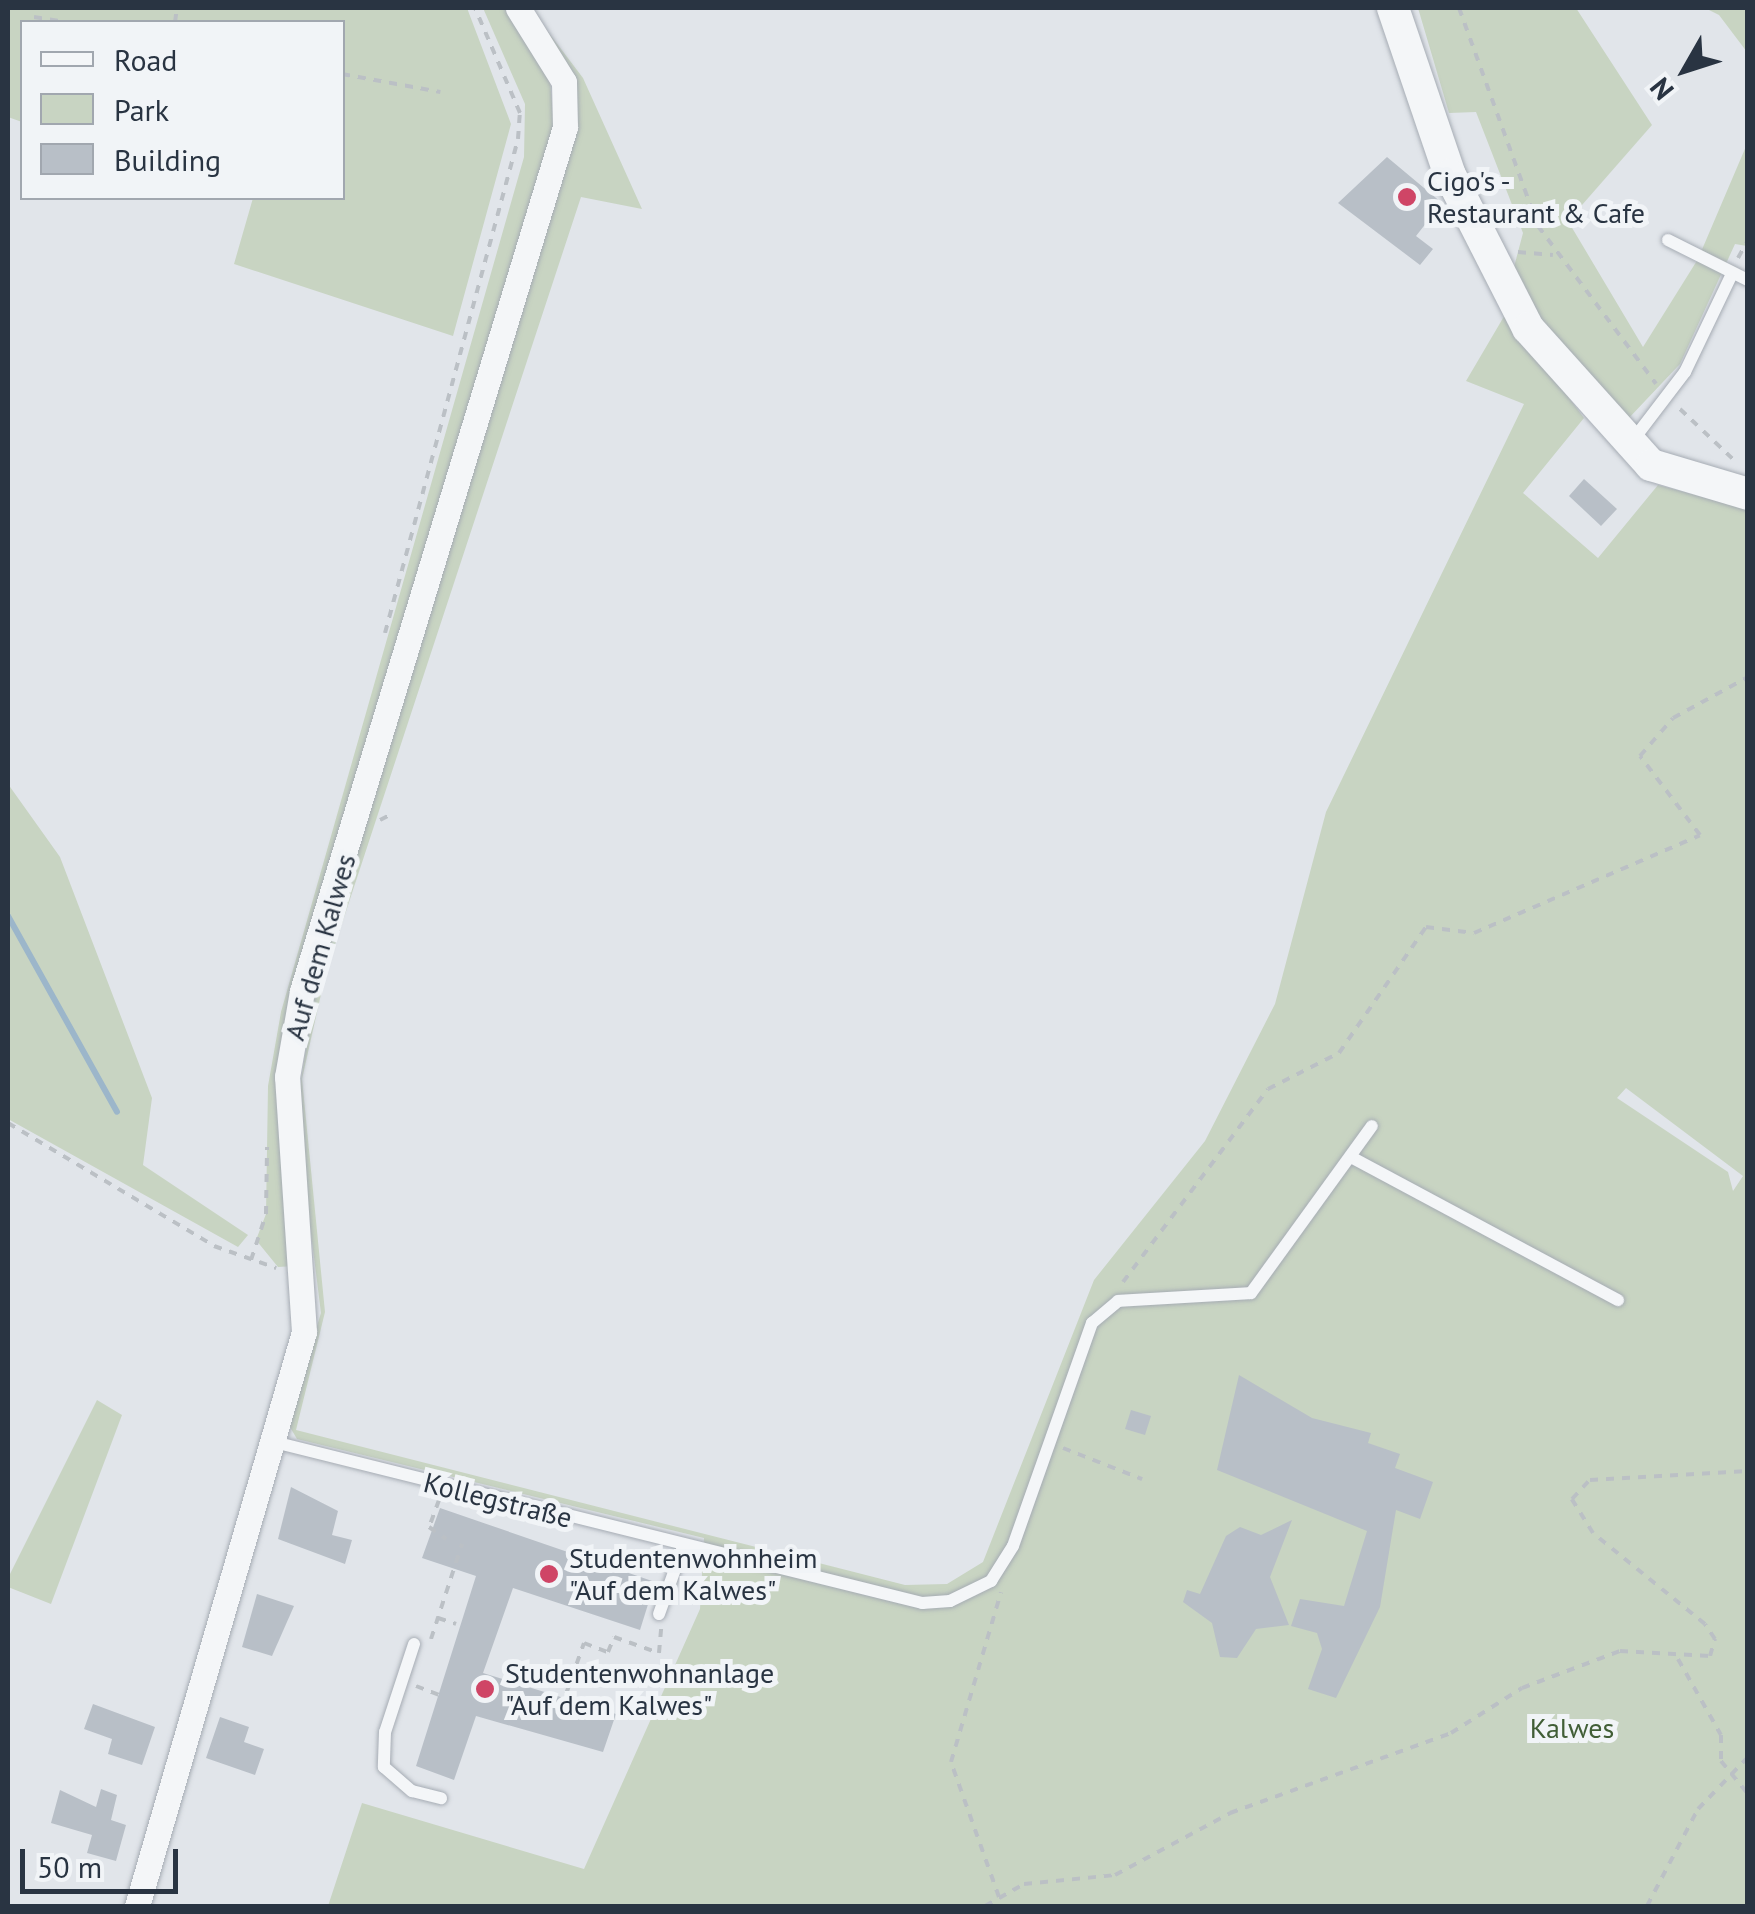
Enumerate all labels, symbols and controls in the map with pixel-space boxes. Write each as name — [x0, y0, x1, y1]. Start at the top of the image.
legend — [20, 20, 345, 200]
north arrow — [1635, 20, 1735, 120]
text: Road — [114, 40, 178, 79]
text: N — [1641, 70, 1681, 108]
text: Park — [114, 90, 169, 129]
text: Building — [114, 140, 221, 179]
place label: Cigo's - Restaurant & Cafe — [1427, 164, 1645, 230]
marker: Cigo's - Restaurant & Cafe — [1396, 186, 1418, 208]
street label: Auf dem Kalwes — [277, 850, 363, 1044]
street label: Kollegstraße — [420, 1465, 576, 1535]
place label: Studentenwohnheim "Auf dem Kalwes" — [569, 1541, 817, 1607]
marker: Studentenwohnheim "Auf dem Kalwes" — [538, 1563, 560, 1585]
place label: Studentenwohnanlage "Auf dem Kalwes" — [505, 1656, 774, 1722]
marker: Studentenwohnanlage "Auf dem Kalwes" — [474, 1678, 496, 1700]
park label: Kalwes — [1530, 1711, 1614, 1745]
scale bar — [25, 1829, 182, 1891]
text: 50 m — [37, 1847, 102, 1886]

